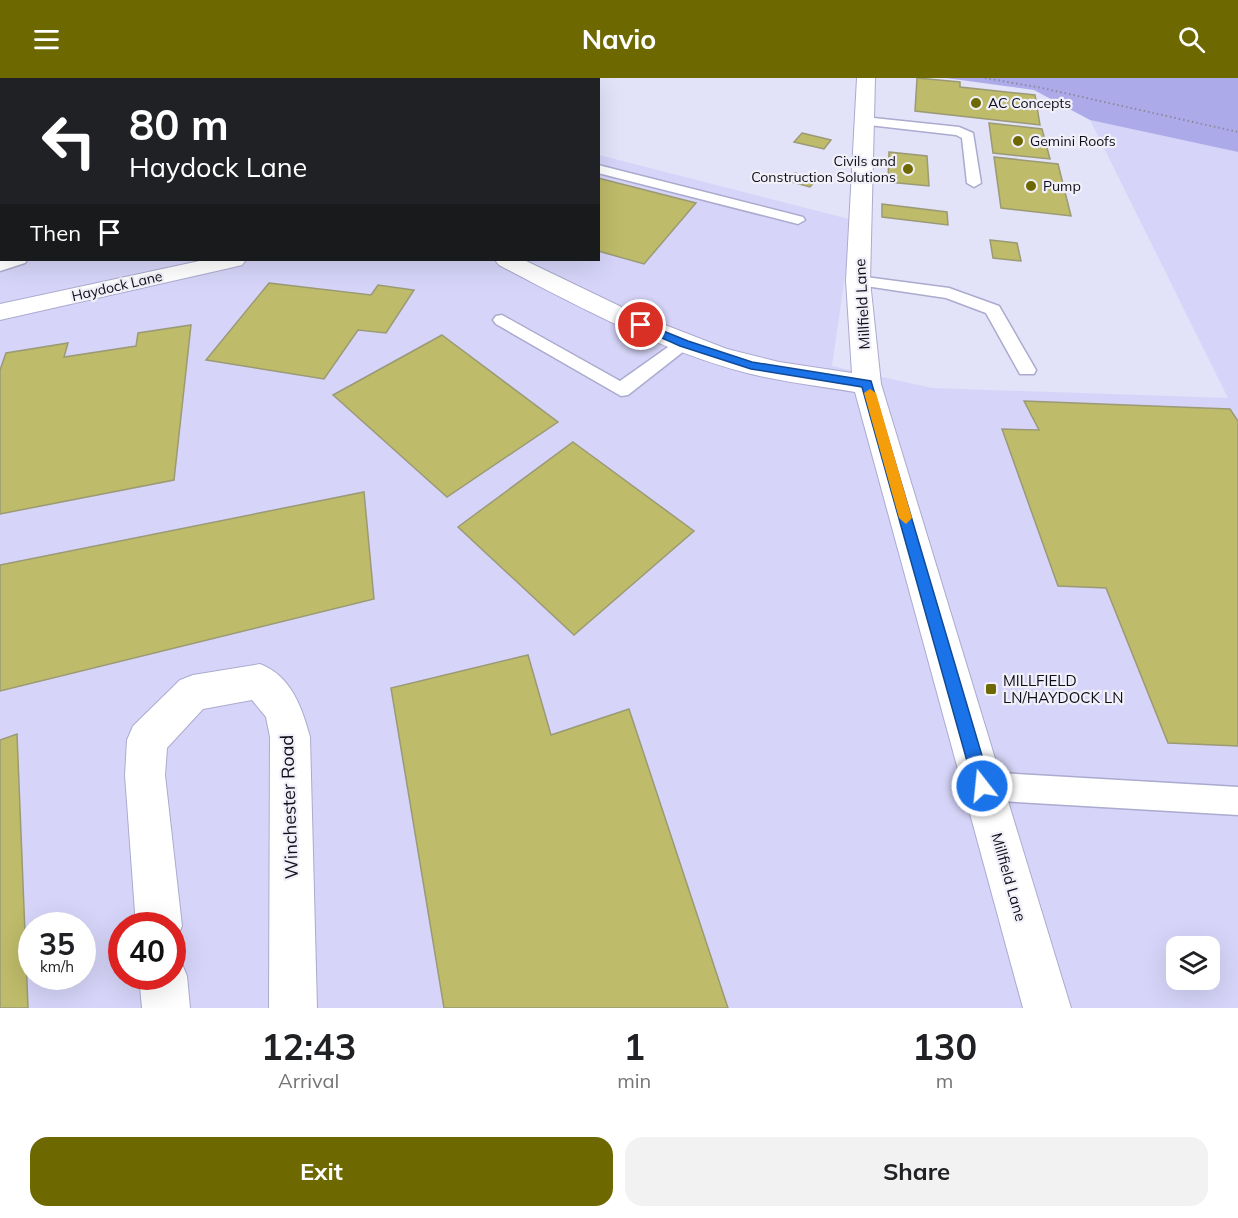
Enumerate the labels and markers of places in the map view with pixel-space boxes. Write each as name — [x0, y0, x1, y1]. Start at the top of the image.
place label: AC Concepts — [988, 94, 1071, 112]
marker: AC Concepts — [969, 96, 983, 110]
place label: Gemini Roofs — [1030, 132, 1116, 150]
marker: Gemini Roofs — [1011, 134, 1025, 148]
place label: Civils and Construction Solutions — [751, 152, 896, 186]
marker: Civils and Construction Solutions — [901, 162, 915, 176]
place label: Pump — [1043, 177, 1081, 195]
marker: Pump — [1024, 179, 1038, 193]
pin — [615, 299, 666, 350]
place label: MILLFIELD LN/HAYDOCK LN — [1003, 671, 1123, 707]
marker: MILLFIELD LN/HAYDOCK LN — [984, 682, 998, 696]

